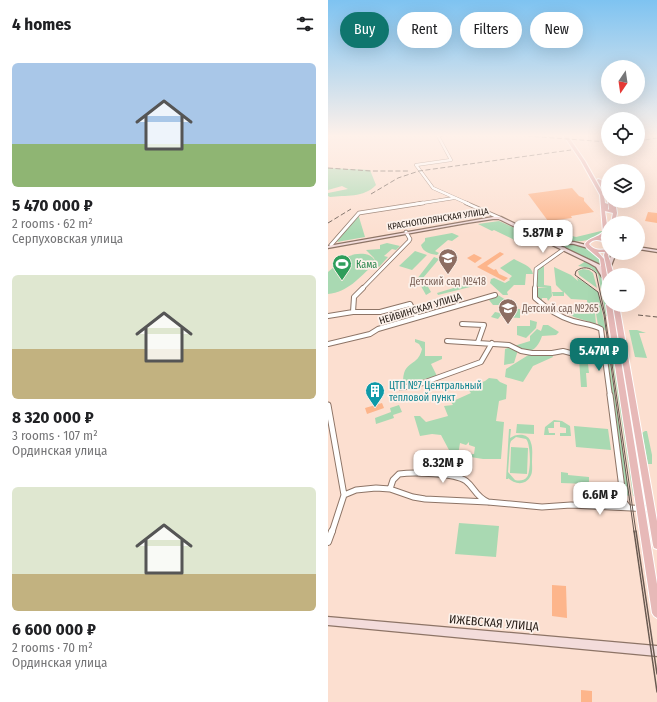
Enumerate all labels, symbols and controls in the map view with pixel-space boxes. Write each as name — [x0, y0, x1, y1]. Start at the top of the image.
chip: Buy — [340, 12, 389, 48]
chip: Rent — [397, 12, 452, 48]
chip: Filters — [460, 12, 522, 48]
chip: New — [530, 12, 583, 48]
icon: filters — [294, 13, 316, 35]
text: 4 homes — [12, 14, 71, 35]
north arrow — [601, 60, 645, 104]
map controls — [601, 60, 645, 312]
icon: home — [128, 89, 200, 161]
button: locate — [601, 112, 645, 156]
button: layers — [601, 164, 645, 208]
text: 5 470 000 ₽ — [12, 195, 93, 216]
street label: КРАСНОПОЛЯНСКАЯ УЛИЦА — [387, 206, 489, 232]
text: 2 rooms · 62 m² — [12, 216, 93, 231]
button: + — [601, 216, 645, 260]
pin: 5.87M ₽ — [506, 220, 580, 254]
text: 5.87M ₽ — [523, 225, 563, 240]
text: Серпуховская улица — [12, 231, 123, 246]
school or university icon: Детский сад №418 — [437, 247, 459, 275]
sports icon: Кама — [331, 253, 353, 281]
place label: Кама — [356, 259, 377, 271]
button: − — [601, 268, 645, 312]
place label: Детский сад №418 — [409, 276, 486, 288]
street label: НЕЙВИНСКАЯ УЛИЦА — [377, 290, 464, 327]
school or university icon: Детский сад №265 — [497, 297, 519, 325]
icon: home — [128, 301, 200, 373]
place label: Детский сад №265 — [521, 303, 599, 315]
pin: 5.47M ₽ — [562, 338, 636, 372]
text: 5.47M ₽ — [579, 343, 619, 358]
building icon: ЦТП №7 Центральный тепловой пункт — [364, 380, 386, 408]
place label: ЦТП №7 Центральный тепловой пункт — [389, 380, 482, 404]
text: 8 320 000 ₽ — [12, 407, 94, 428]
text: 3 rooms · 107 m² — [12, 428, 98, 443]
text: Ординская улица — [12, 443, 107, 458]
pin: 8.32M ₽ — [406, 450, 480, 484]
text: 8.32M ₽ — [422, 455, 464, 470]
pin: 6.6M ₽ — [567, 482, 633, 516]
text: 6.6M ₽ — [582, 487, 618, 502]
icon: home — [128, 513, 200, 585]
street label: ИЖЕВСКАЯ УЛИЦА — [449, 612, 540, 634]
text: 6 600 000 ₽ — [12, 619, 96, 640]
text: 2 rooms · 70 m² — [12, 640, 93, 655]
text: Ординская улица — [12, 655, 107, 670]

